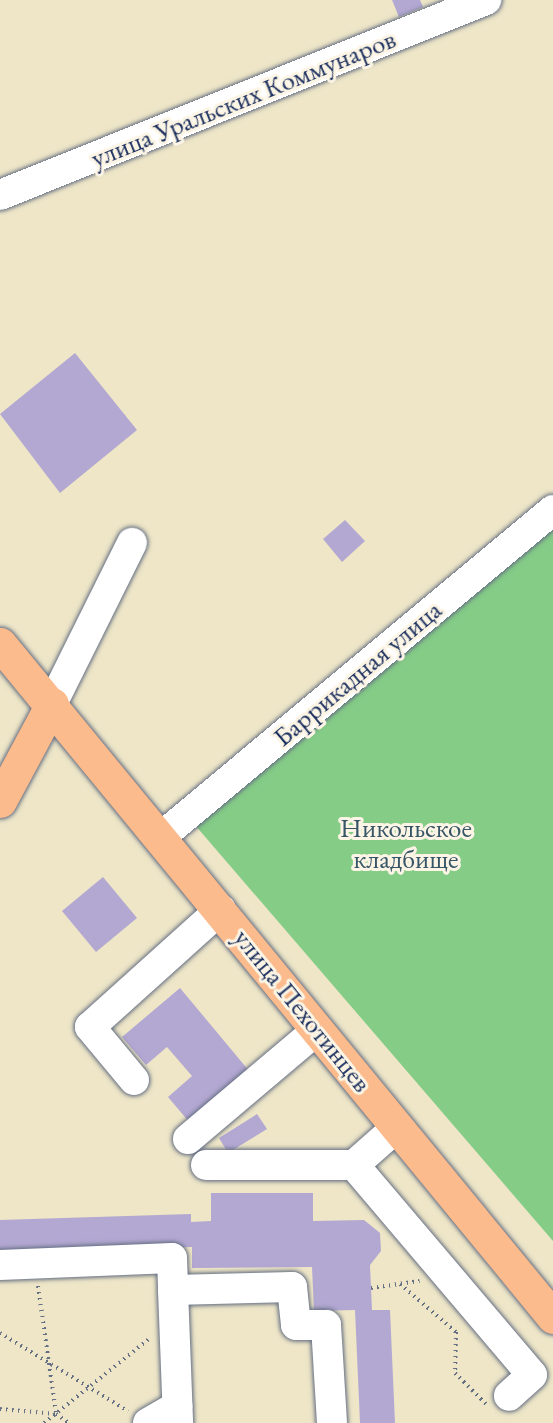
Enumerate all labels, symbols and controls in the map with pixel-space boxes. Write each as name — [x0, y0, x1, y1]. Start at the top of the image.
street label: улица Уральских Коммунаров — [86, 22, 400, 174]
street label: Баррикадная улица — [266, 593, 448, 753]
park label: Никольское кладбище — [340, 811, 472, 874]
street label: улица Пехотинцев — [227, 922, 379, 1098]

